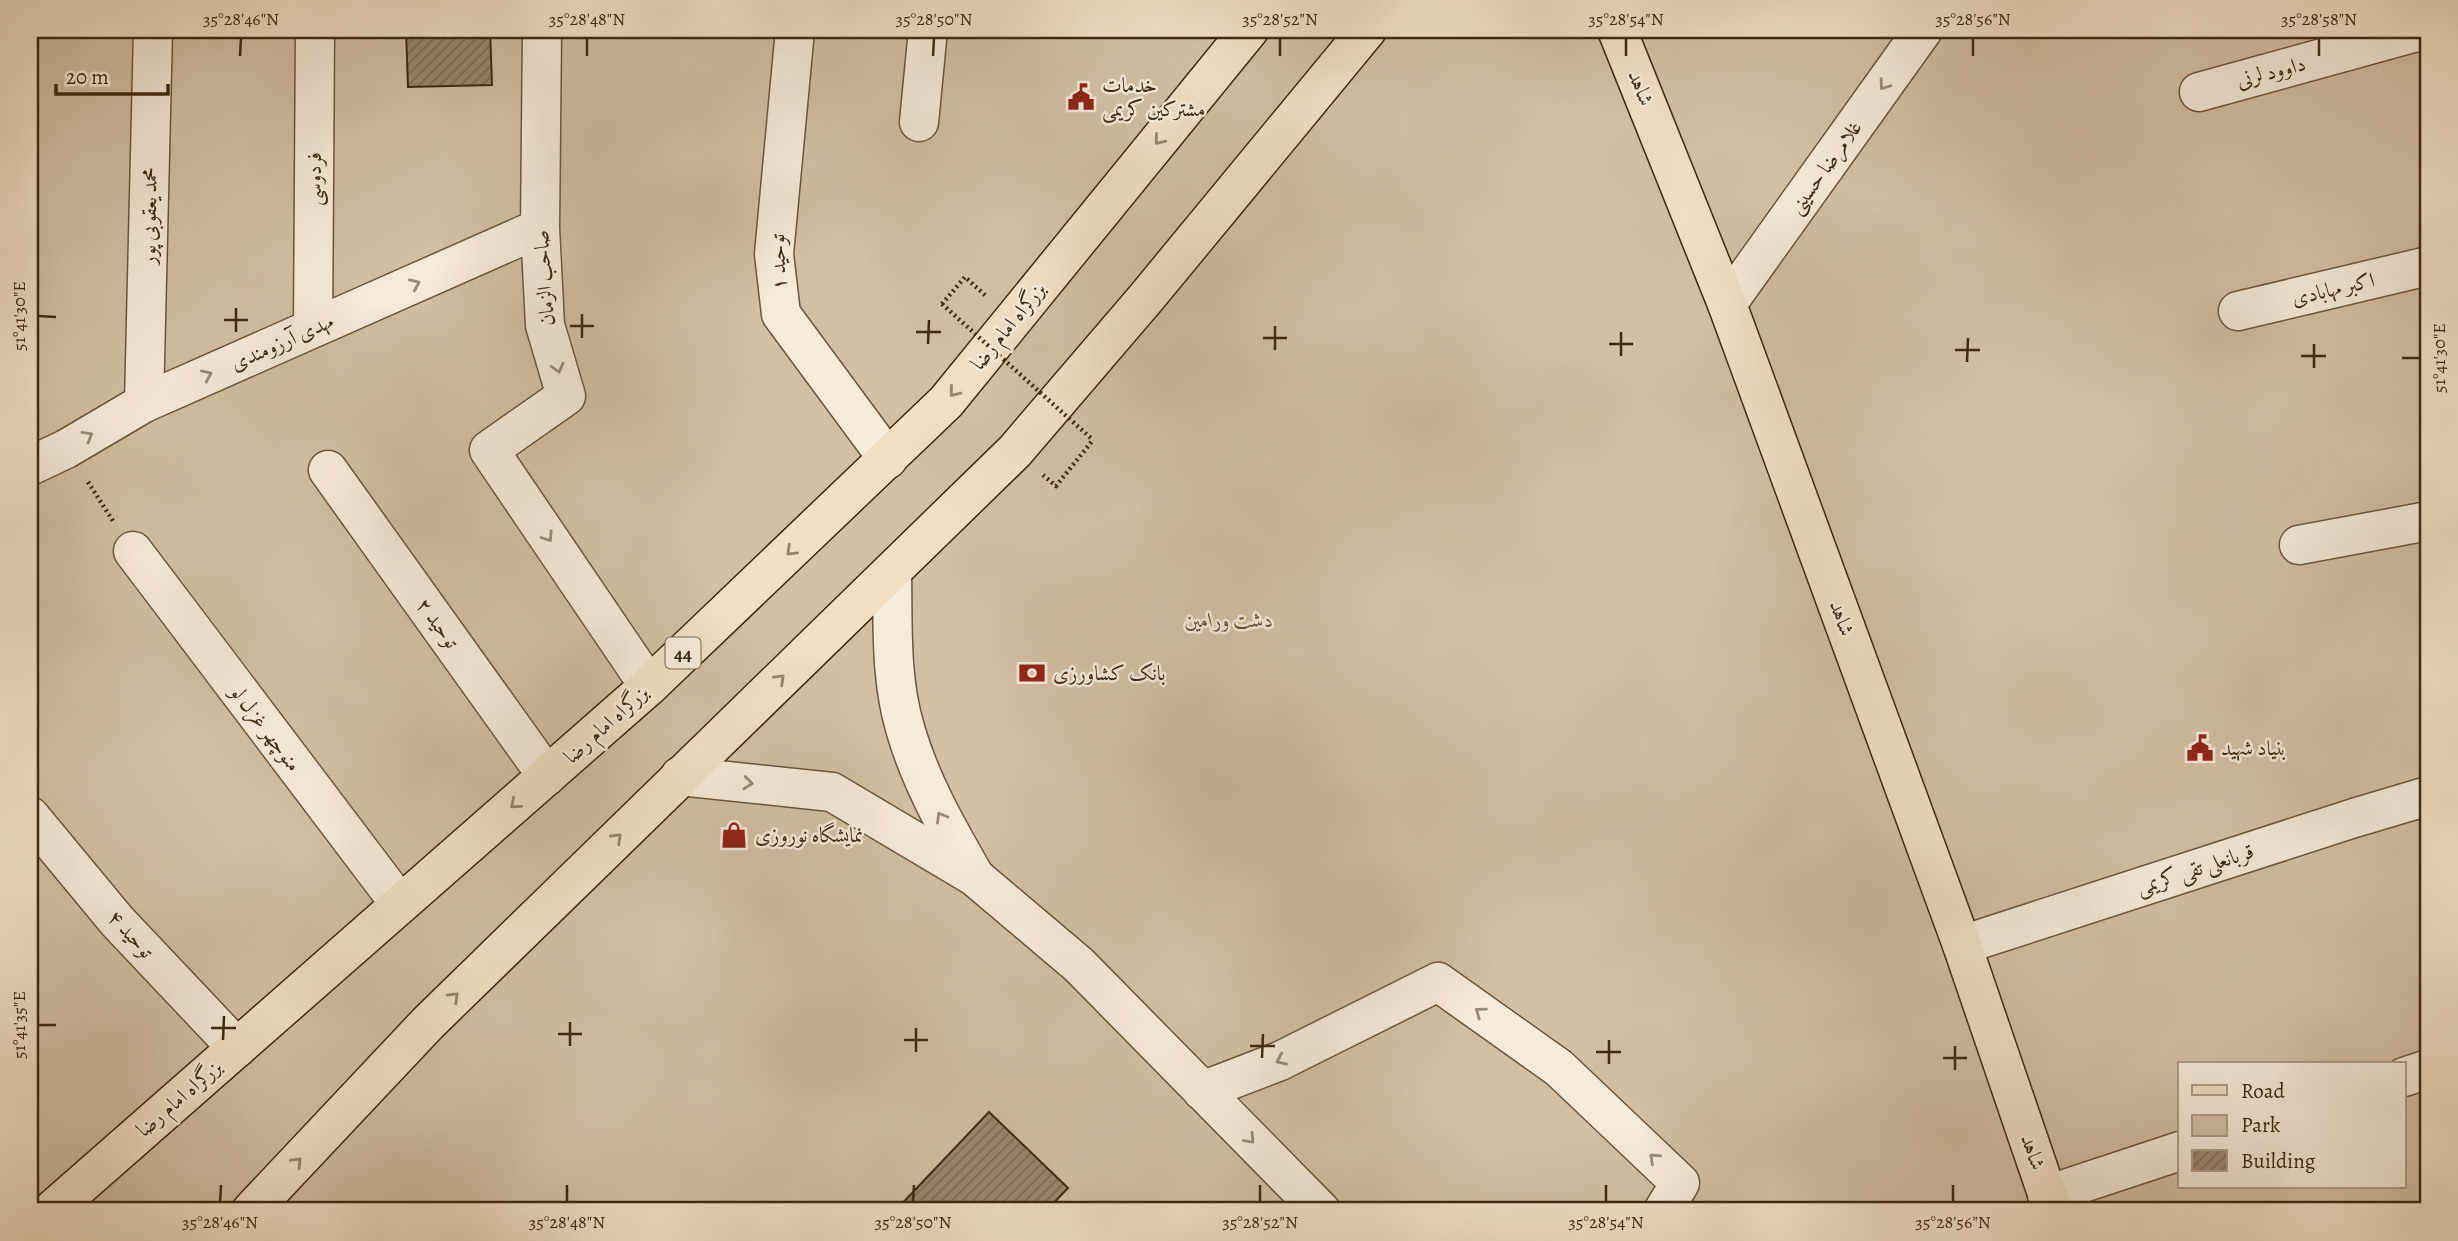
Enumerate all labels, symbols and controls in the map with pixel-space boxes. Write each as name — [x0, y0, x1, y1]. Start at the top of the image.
text: 35°28'46"N — [203, 7, 279, 31]
text: 35°28'48"N — [549, 7, 625, 31]
text: 35°28'50"N — [896, 7, 972, 31]
text: 35°28'52"N — [1242, 7, 1318, 31]
text: 35°28'54"N — [1588, 7, 1664, 31]
text: 35°28'56"N — [1935, 7, 2011, 31]
text: 35°28'58"N — [2281, 7, 2357, 31]
street label: داوود لرنی — [2233, 49, 2309, 95]
scale bar — [56, 52, 168, 96]
text: 20 m — [66, 63, 109, 91]
street label: شاهد — [1621, 66, 1661, 110]
place label: خدمات مشترکین کریمی — [1102, 71, 1205, 123]
one-way arrow — [1880, 77, 1892, 90]
public building icon: خدمات مشترکین کریمی — [1066, 82, 1096, 112]
street label: غلامرضا حسینی — [1781, 114, 1869, 220]
one-way arrow — [1155, 132, 1168, 144]
street label: فردوسی — [300, 152, 329, 206]
street label: محمد یعقوبی پور — [134, 167, 165, 267]
street label: صاحب الزمان — [527, 229, 561, 327]
street label: توحید ۱ — [763, 232, 793, 291]
street label: اکبر مهابادی — [2289, 266, 2377, 312]
street label: بزرگراه امام رضا — [964, 276, 1055, 378]
one-way arrow — [408, 278, 420, 292]
text: 51°41'30"E — [7, 281, 31, 351]
street label: مهدی آرزومندی — [226, 307, 338, 377]
text: 51°41'30"E — [2427, 323, 2451, 393]
one-way arrow — [549, 362, 564, 374]
one-way arrow — [199, 369, 212, 383]
one-way arrow — [950, 384, 962, 397]
one-way arrow — [80, 431, 93, 444]
one-way arrow — [540, 529, 553, 542]
one-way arrow — [786, 542, 799, 555]
street label: توحید ۲ — [410, 592, 467, 655]
street label: شاهد — [1823, 596, 1861, 640]
park label: دشت ورامین — [1185, 606, 1273, 634]
road number: 44 — [666, 638, 700, 668]
bank icon: بانک کشاورزی — [1017, 658, 1047, 688]
place label: بانک کشاورزی — [1053, 659, 1166, 687]
one-way arrow — [772, 675, 785, 688]
street label: منوچهر غزل لو — [222, 677, 308, 778]
street label: بزرگراه امام رضا — [557, 678, 657, 773]
public building icon: بنیاد شهید — [2185, 733, 2215, 763]
place label: بنیاد شهید — [2221, 734, 2286, 762]
one-way arrow — [742, 775, 753, 790]
one-way arrow — [510, 796, 523, 808]
one-way arrow — [936, 812, 949, 825]
shop icon: نمایشگاه نوروزی — [719, 820, 749, 850]
place label: نمایشگاه نوروزی — [755, 821, 863, 849]
one-way arrow — [609, 833, 622, 846]
street label: قربانعلی تقی کریمی — [2133, 837, 2258, 903]
street label: توحید ۴ — [102, 904, 161, 965]
text: 51°41'35"E — [7, 991, 31, 1059]
one-way arrow — [446, 992, 459, 1005]
one-way arrow — [1476, 1008, 1488, 1020]
one-way arrow — [1276, 1052, 1288, 1066]
street label: بزرگراه امام رضا — [130, 1053, 231, 1146]
legend — [2178, 1062, 2406, 1188]
text: Road — [2241, 1077, 2285, 1105]
text: Park — [2241, 1111, 2281, 1139]
street label: شاهد — [2014, 1130, 2052, 1174]
one-way arrow — [1242, 1131, 1255, 1144]
text: Building — [2241, 1147, 2316, 1175]
one-way arrow — [1649, 1154, 1662, 1167]
one-way arrow — [289, 1157, 302, 1170]
text: 35°28'46"N — [182, 1210, 258, 1234]
text: 35°28'48"N — [529, 1210, 605, 1234]
text: 35°28'50"N — [875, 1210, 951, 1234]
text: 35°28'52"N — [1222, 1210, 1298, 1234]
text: 35°28'54"N — [1568, 1210, 1644, 1234]
text: 35°28'56"N — [1915, 1210, 1991, 1234]

